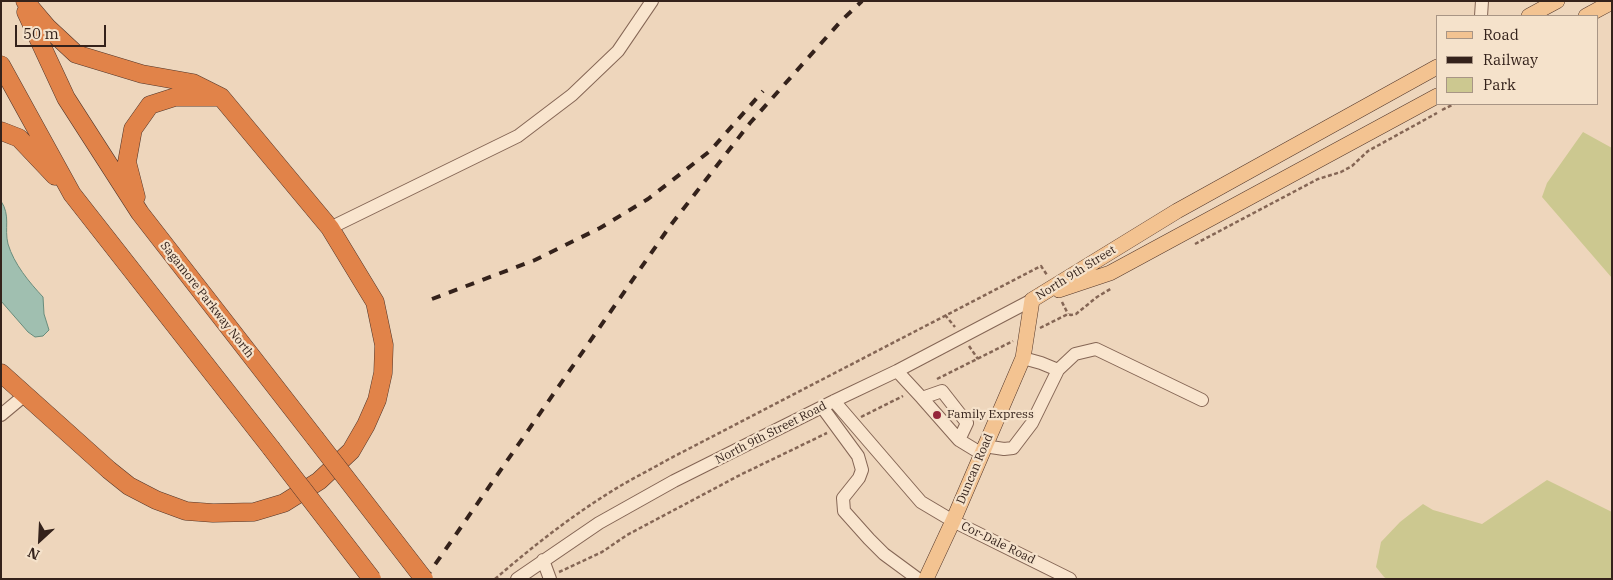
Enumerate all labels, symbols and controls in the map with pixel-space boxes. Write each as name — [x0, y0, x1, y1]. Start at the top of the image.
scale bar — [18, 15, 109, 47]
legend — [1436, 15, 1598, 105]
text: 50 m — [23, 24, 59, 43]
text: Road — [1483, 25, 1519, 44]
text: Railway — [1483, 50, 1538, 69]
text: Park — [1483, 75, 1516, 94]
street label: Sagamore Parkway North — [157, 239, 257, 361]
street label: North 9th Street — [1033, 243, 1119, 303]
street label: North 9th Street Road — [713, 399, 829, 467]
place label: Family Express — [947, 408, 1034, 422]
marker: Family Express — [931, 409, 943, 421]
street label: Duncan Road — [954, 432, 996, 506]
north arrow — [15, 515, 65, 565]
street label: Cor-Dale Road — [959, 519, 1037, 567]
text: N — [25, 543, 42, 564]

